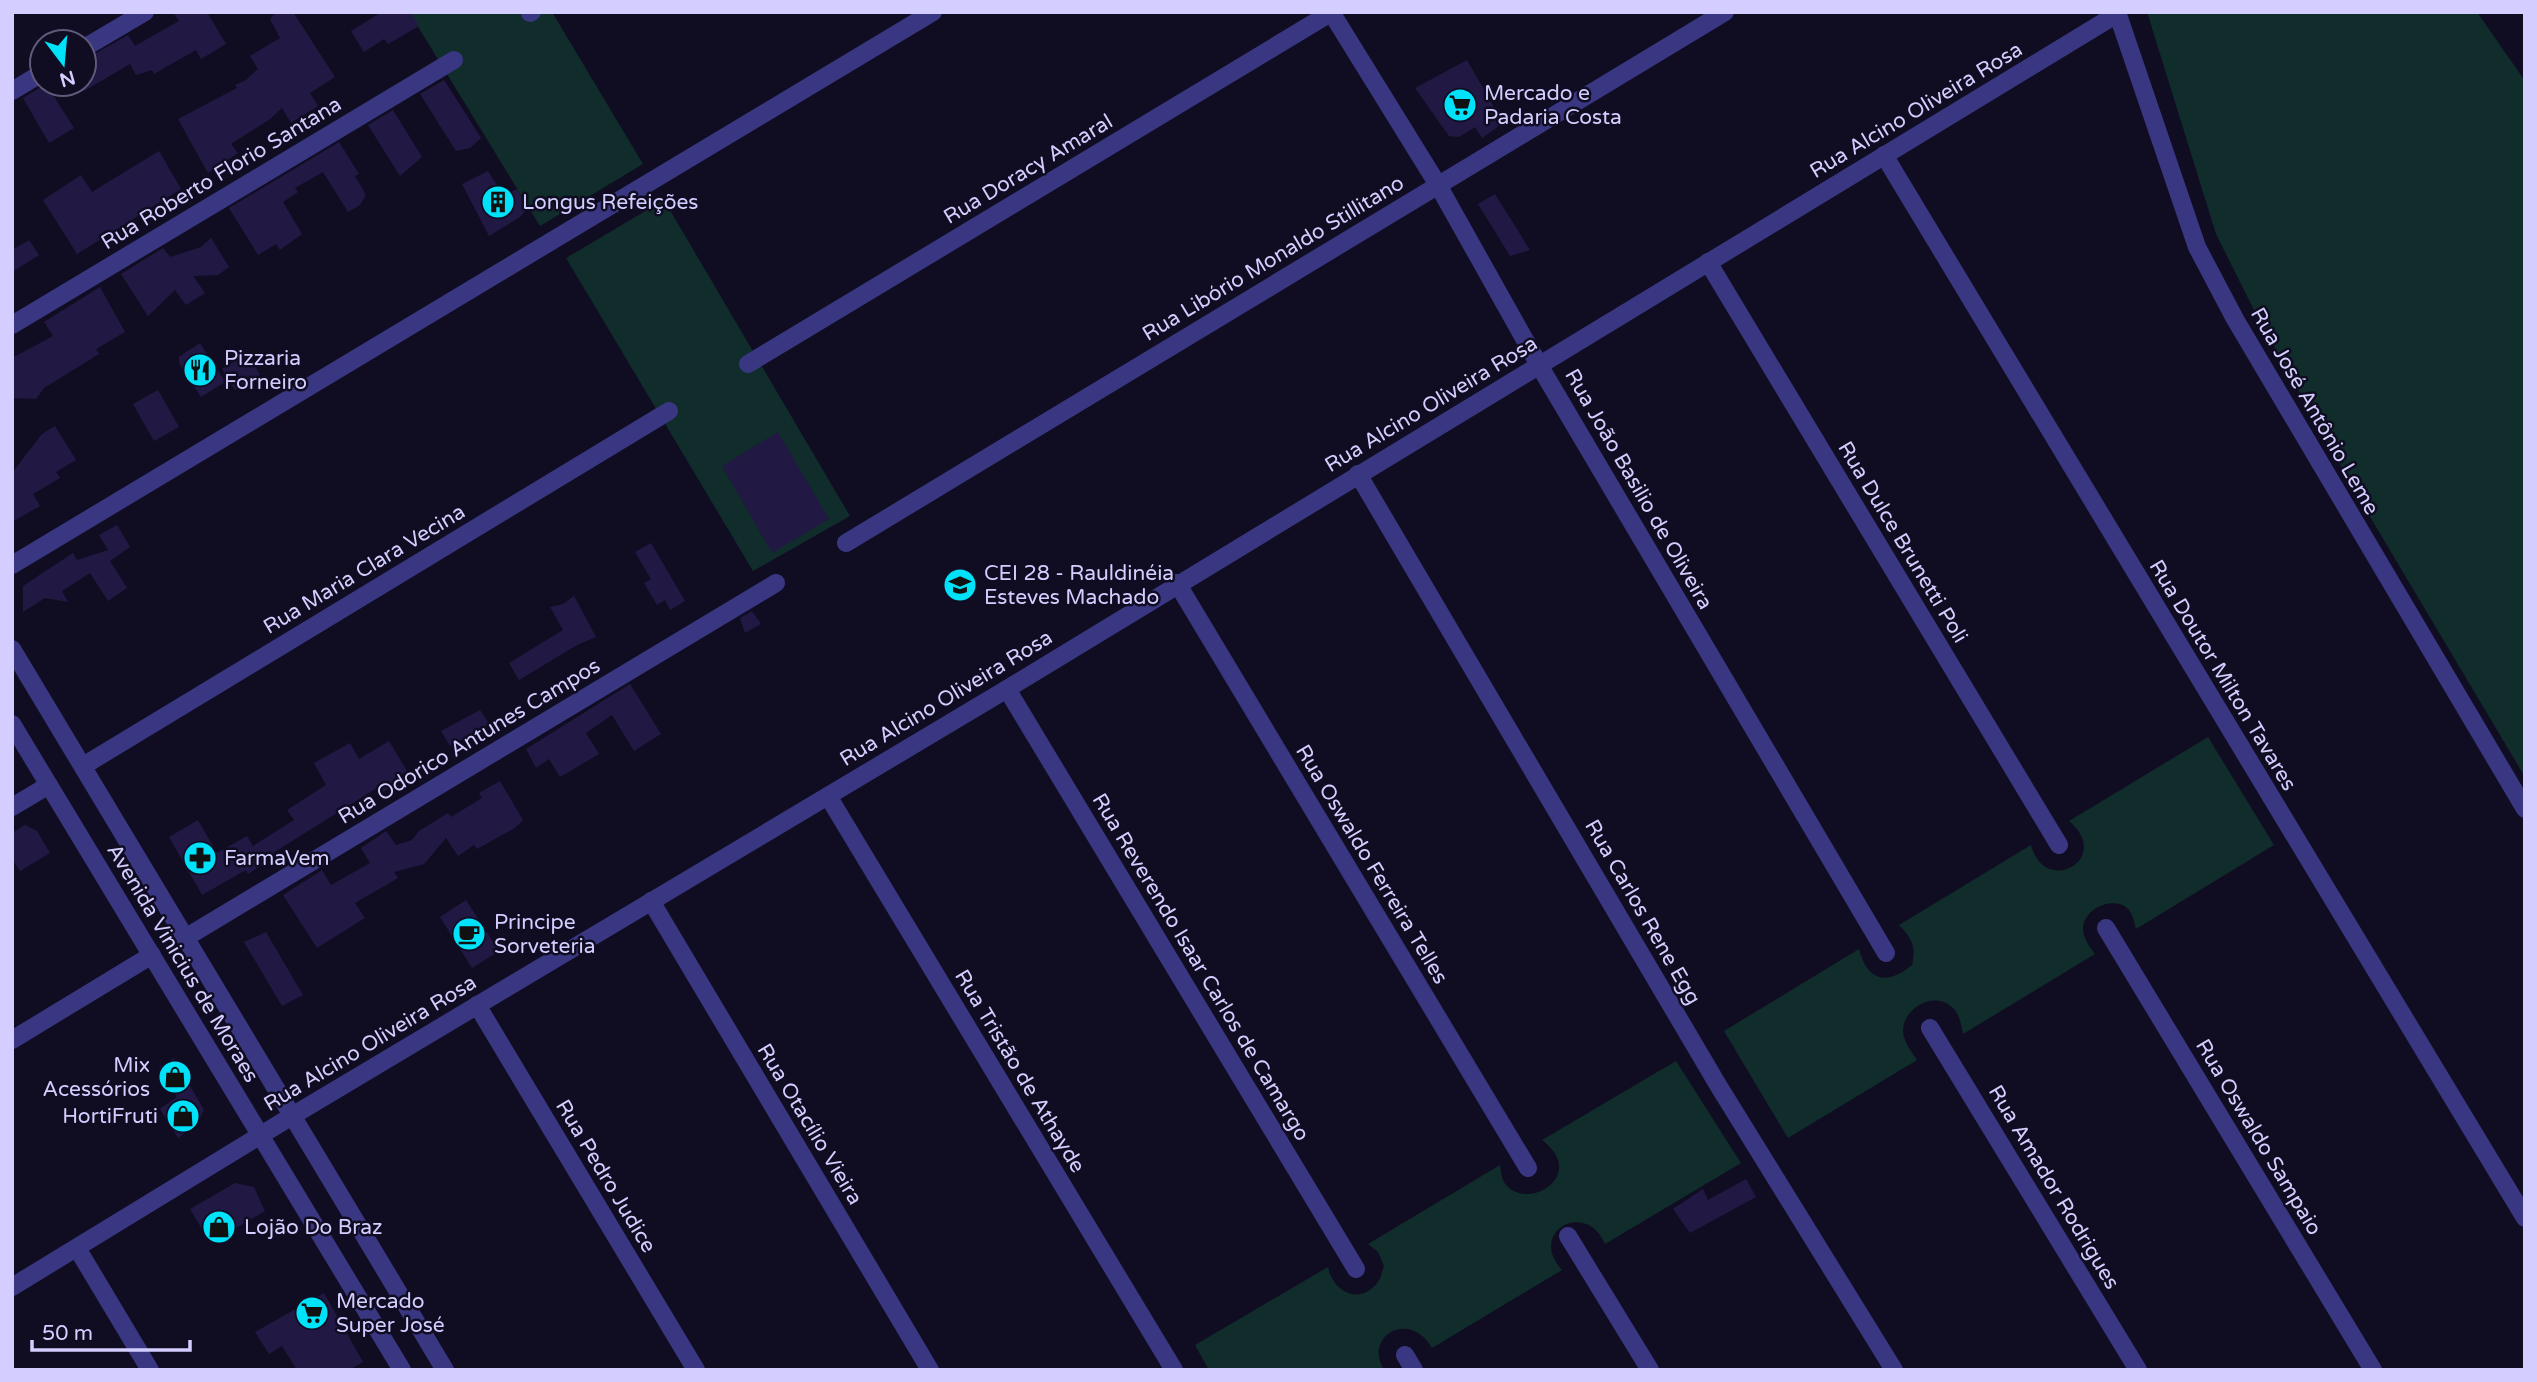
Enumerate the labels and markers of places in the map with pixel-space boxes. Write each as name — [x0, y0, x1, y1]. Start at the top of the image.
place label: Mercado e Padaria Costa — [1484, 81, 1622, 130]
supermarket icon: Mercado e Padaria Costa — [1441, 86, 1479, 124]
building icon: Longus Refeições — [479, 183, 517, 221]
place label: Longus Refeições — [522, 190, 698, 215]
place label: Pizzaria Forneiro — [224, 346, 307, 395]
restaurant icon: Pizzaria Forneiro — [181, 351, 219, 389]
place label: CEI 28 - Rauldinéia Esteves Machado — [984, 561, 1174, 610]
school or university icon: CEI 28 - Rauldinéia Esteves Machado — [941, 566, 979, 604]
pharmacy icon: FarmaVem — [181, 839, 219, 877]
place label: FarmaVem — [224, 846, 330, 871]
place label: Principe Sorveteria — [494, 910, 595, 959]
cafe icon: Principe Sorveteria — [450, 915, 488, 953]
place label: Mix Acessórios — [43, 1053, 150, 1102]
shop icon: Mix Acessórios — [156, 1058, 194, 1096]
shop icon: HortiFruti — [164, 1097, 202, 1135]
place label: HortiFruti — [62, 1104, 158, 1129]
shop icon: Lojão Do Braz — [200, 1208, 238, 1246]
place label: Lojão Do Braz — [244, 1215, 383, 1240]
place label: Mercado Super José — [336, 1289, 445, 1338]
supermarket icon: Mercado Super José — [293, 1294, 331, 1332]

